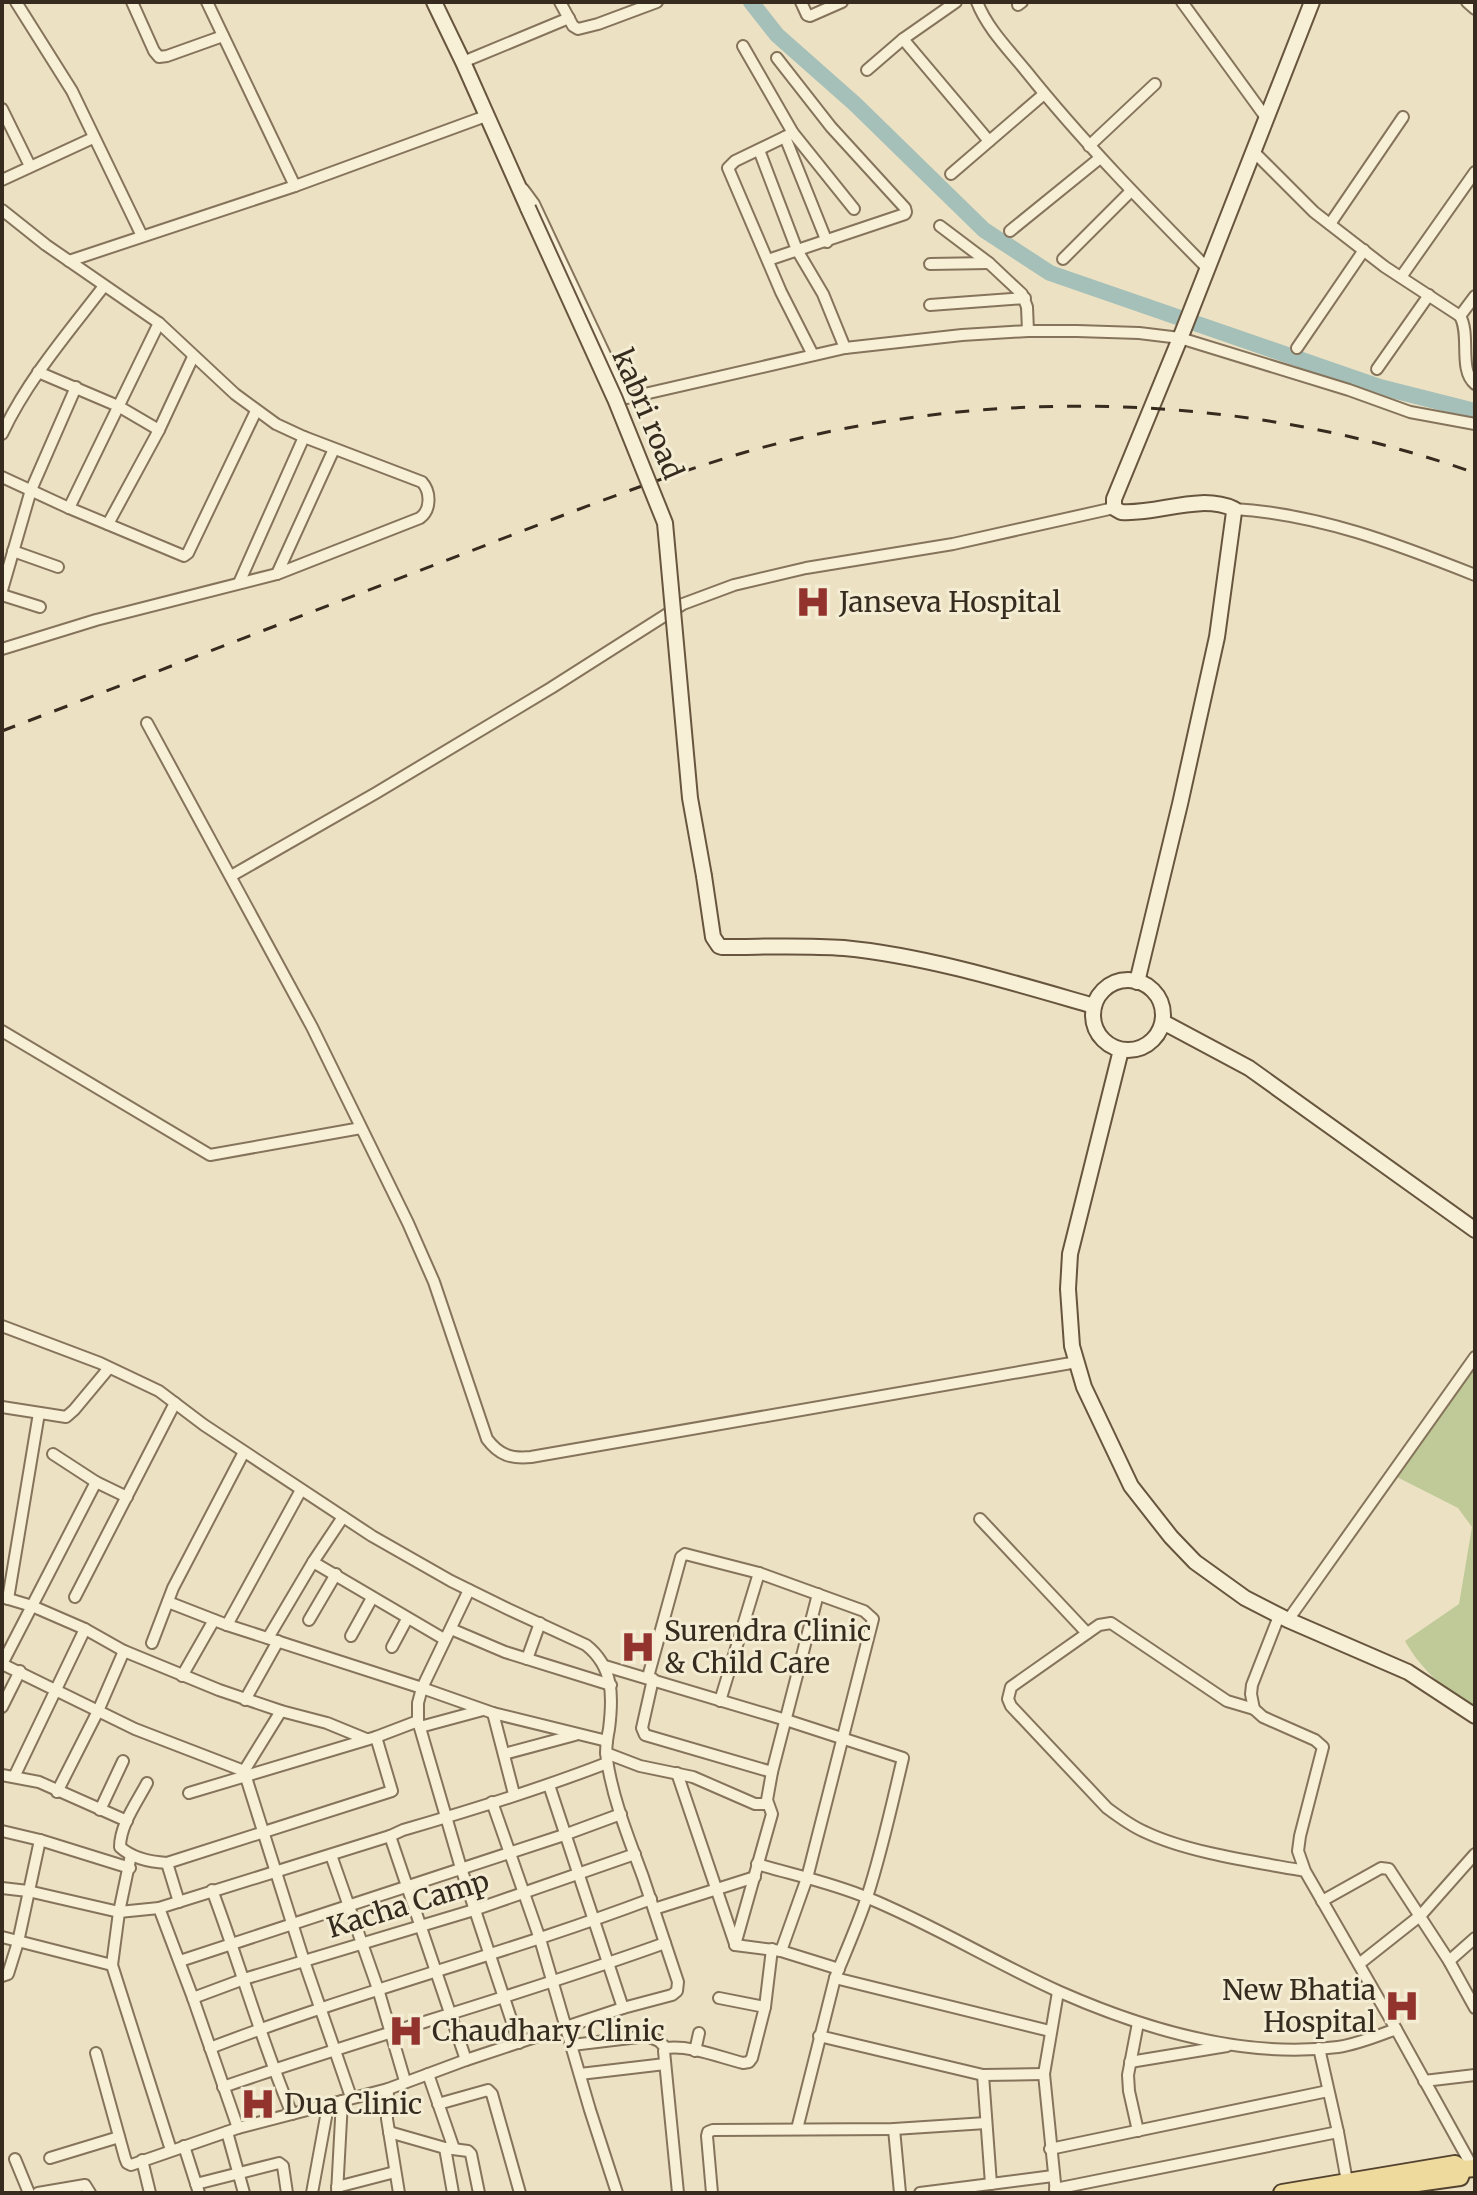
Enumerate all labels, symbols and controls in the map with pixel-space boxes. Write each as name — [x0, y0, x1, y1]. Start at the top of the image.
street label: kabri road — [604, 343, 692, 485]
hospital icon: Janseva Hospital — [794, 583, 832, 621]
place label: Janseva Hospital — [838, 584, 1061, 620]
place label: Surendra Clinic & Child Care — [664, 1613, 871, 1681]
hospital icon: Surendra Clinic & Child Care — [619, 1628, 657, 1666]
street label: Kacha Camp — [323, 1862, 493, 1946]
place label: New Bhatia Hospital — [1222, 1972, 1376, 2040]
hospital icon: New Bhatia Hospital — [1383, 1987, 1421, 2025]
hospital icon: Chaudhary Clinic — [387, 2012, 425, 2050]
place label: Chaudhary Clinic — [432, 2013, 665, 2049]
hospital icon: Dua Clinic — [239, 2085, 277, 2123]
place label: Dua Clinic — [284, 2086, 422, 2122]

